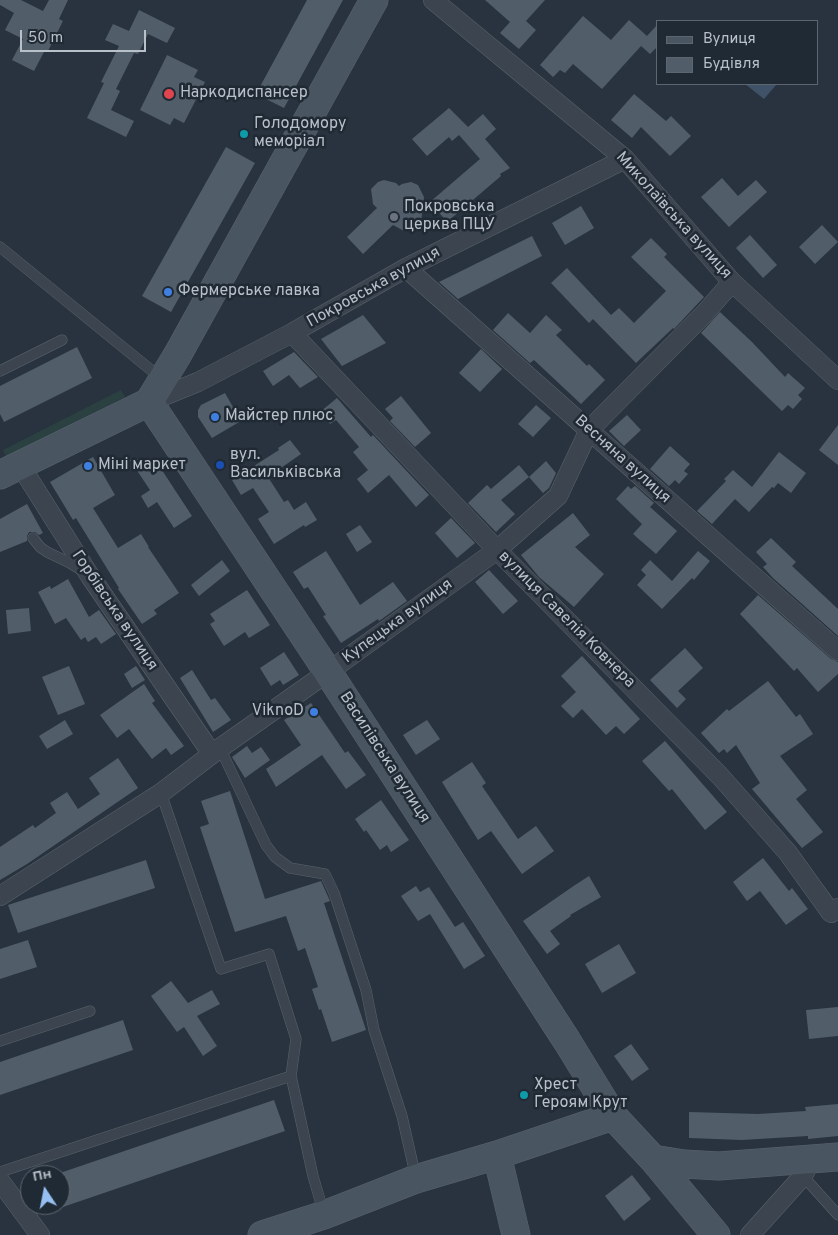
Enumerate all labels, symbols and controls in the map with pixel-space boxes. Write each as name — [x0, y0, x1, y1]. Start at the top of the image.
scale bar — [22, 20, 149, 52]
legend — [656, 20, 818, 85]
text: 50 m — [28, 29, 63, 48]
text: Вулиця — [703, 30, 756, 49]
text: Будівля — [703, 55, 760, 74]
place label: Наркодиспансер — [180, 84, 308, 104]
marker: Наркодиспансер — [162, 87, 176, 101]
place label: Голодомору меморіал — [254, 115, 347, 153]
marker: Голодомору меморіал — [238, 128, 250, 140]
street label: Миколаївська вулиця — [611, 148, 735, 284]
place label: Покровська церква ПЦУ — [404, 198, 495, 236]
marker: Покровська церква ПЦУ — [388, 211, 400, 223]
street label: Покровська вулиця — [304, 243, 444, 333]
place label: Фермерське лавка — [178, 282, 320, 302]
marker: Фермерське лавка — [162, 286, 174, 298]
place label: Майстер плюс — [225, 407, 333, 427]
marker: Майстер плюс — [209, 411, 221, 423]
street label: Весняна вулиця — [570, 412, 674, 508]
place label: вул. Васильківська — [230, 446, 341, 484]
place label: Міні маркет — [98, 456, 186, 476]
marker: вул. Васильківська — [214, 459, 226, 471]
marker: Міні маркет — [82, 460, 94, 472]
street label: Горбівська вулиця — [67, 547, 161, 675]
street label: вулиця Савелія Ковнера — [494, 548, 638, 692]
street label: Купецька вулиця — [339, 576, 457, 668]
street label: Василівська вулиця — [334, 689, 434, 827]
place label: ViknoD — [252, 702, 304, 722]
marker: ViknoD — [308, 706, 320, 718]
place label: Хрест Героям Крут — [534, 1076, 628, 1114]
marker: Хрест Героям Крут — [518, 1089, 530, 1101]
north arrow — [20, 1165, 70, 1215]
text: Пн — [31, 1166, 53, 1186]

